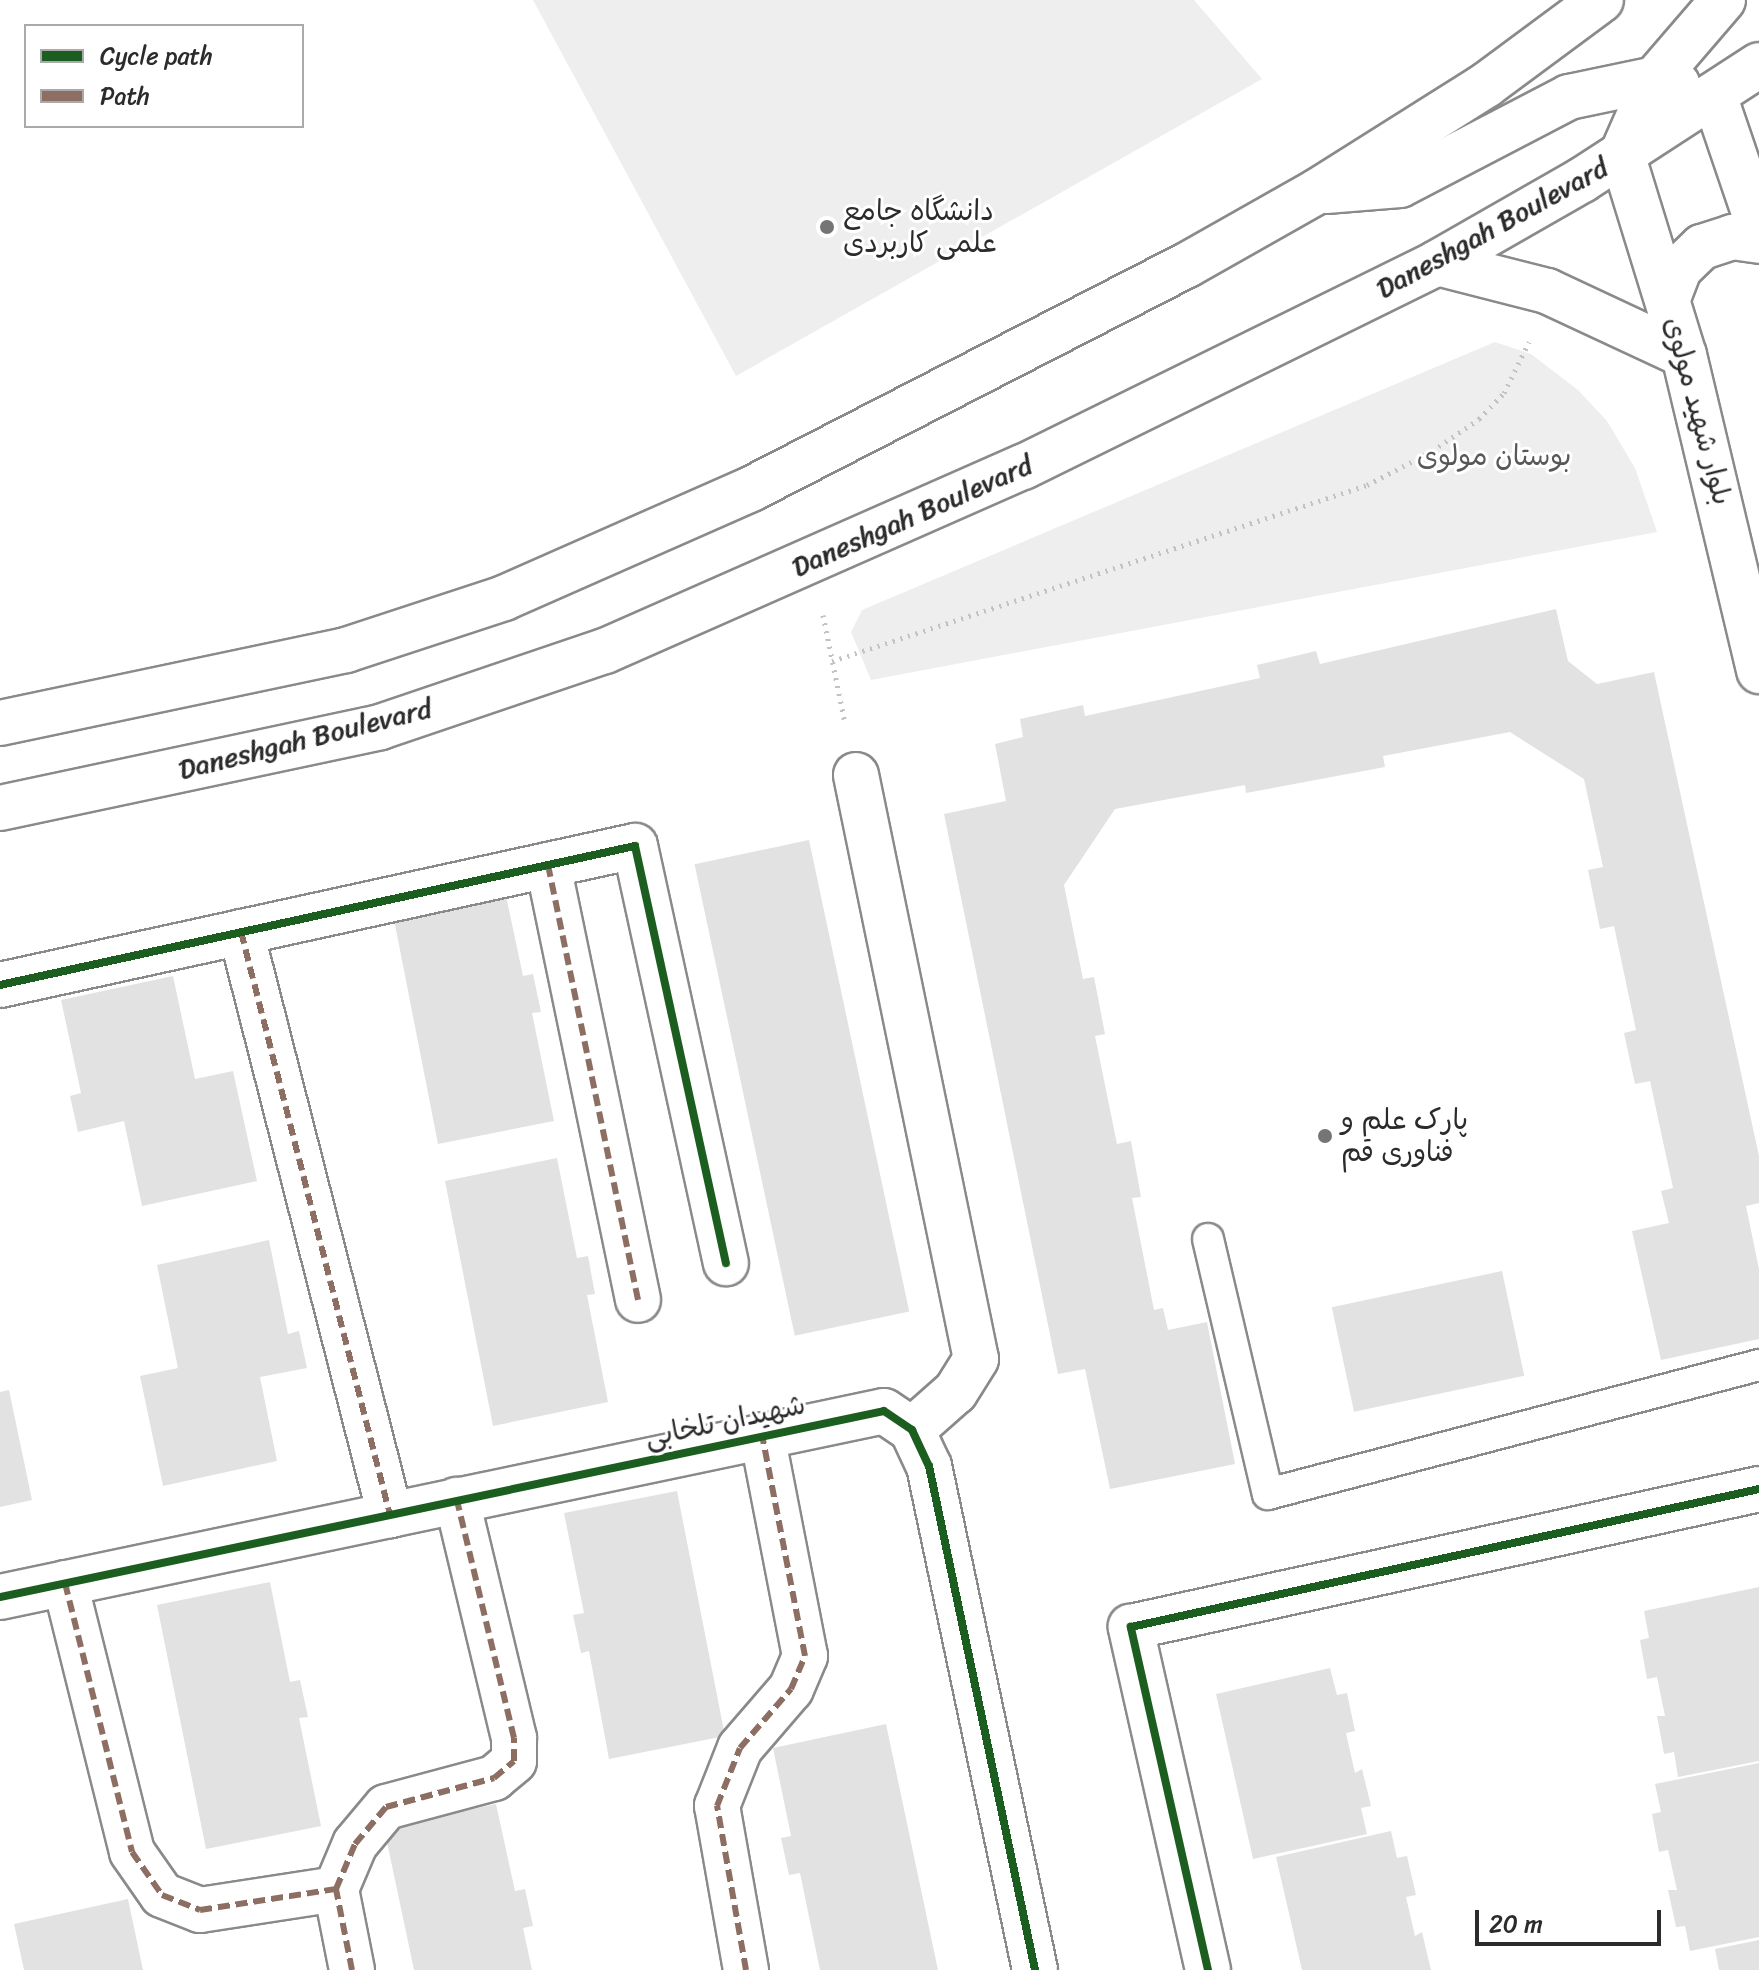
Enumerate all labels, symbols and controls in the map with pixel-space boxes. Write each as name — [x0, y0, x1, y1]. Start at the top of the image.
legend — [24, 24, 304, 128]
text: Cycle path — [100, 35, 213, 77]
text: Path — [100, 75, 150, 117]
street label: Daneshgah Boulevard — [1370, 150, 1614, 306]
place label: دانشگاه جامع علمی کاربردی — [843, 194, 997, 260]
marker: دانشگاه جامع علمی کاربردی — [818, 218, 836, 236]
street label: بلوار شهید مولوی — [1657, 313, 1739, 509]
park label: بوستان مولوی — [1417, 439, 1571, 473]
street label: Daneshgah Boulevard — [787, 448, 1037, 584]
street label: Daneshgah Boulevard — [175, 691, 435, 787]
place label: پارک علم و فناوری قم — [1341, 1103, 1468, 1169]
marker: پارک علم و فناوری قم — [1316, 1127, 1334, 1145]
street label: شهیدان تلخابی — [642, 1388, 808, 1454]
scale bar — [1479, 1894, 1665, 1944]
text: 20 m — [1489, 1903, 1543, 1945]

